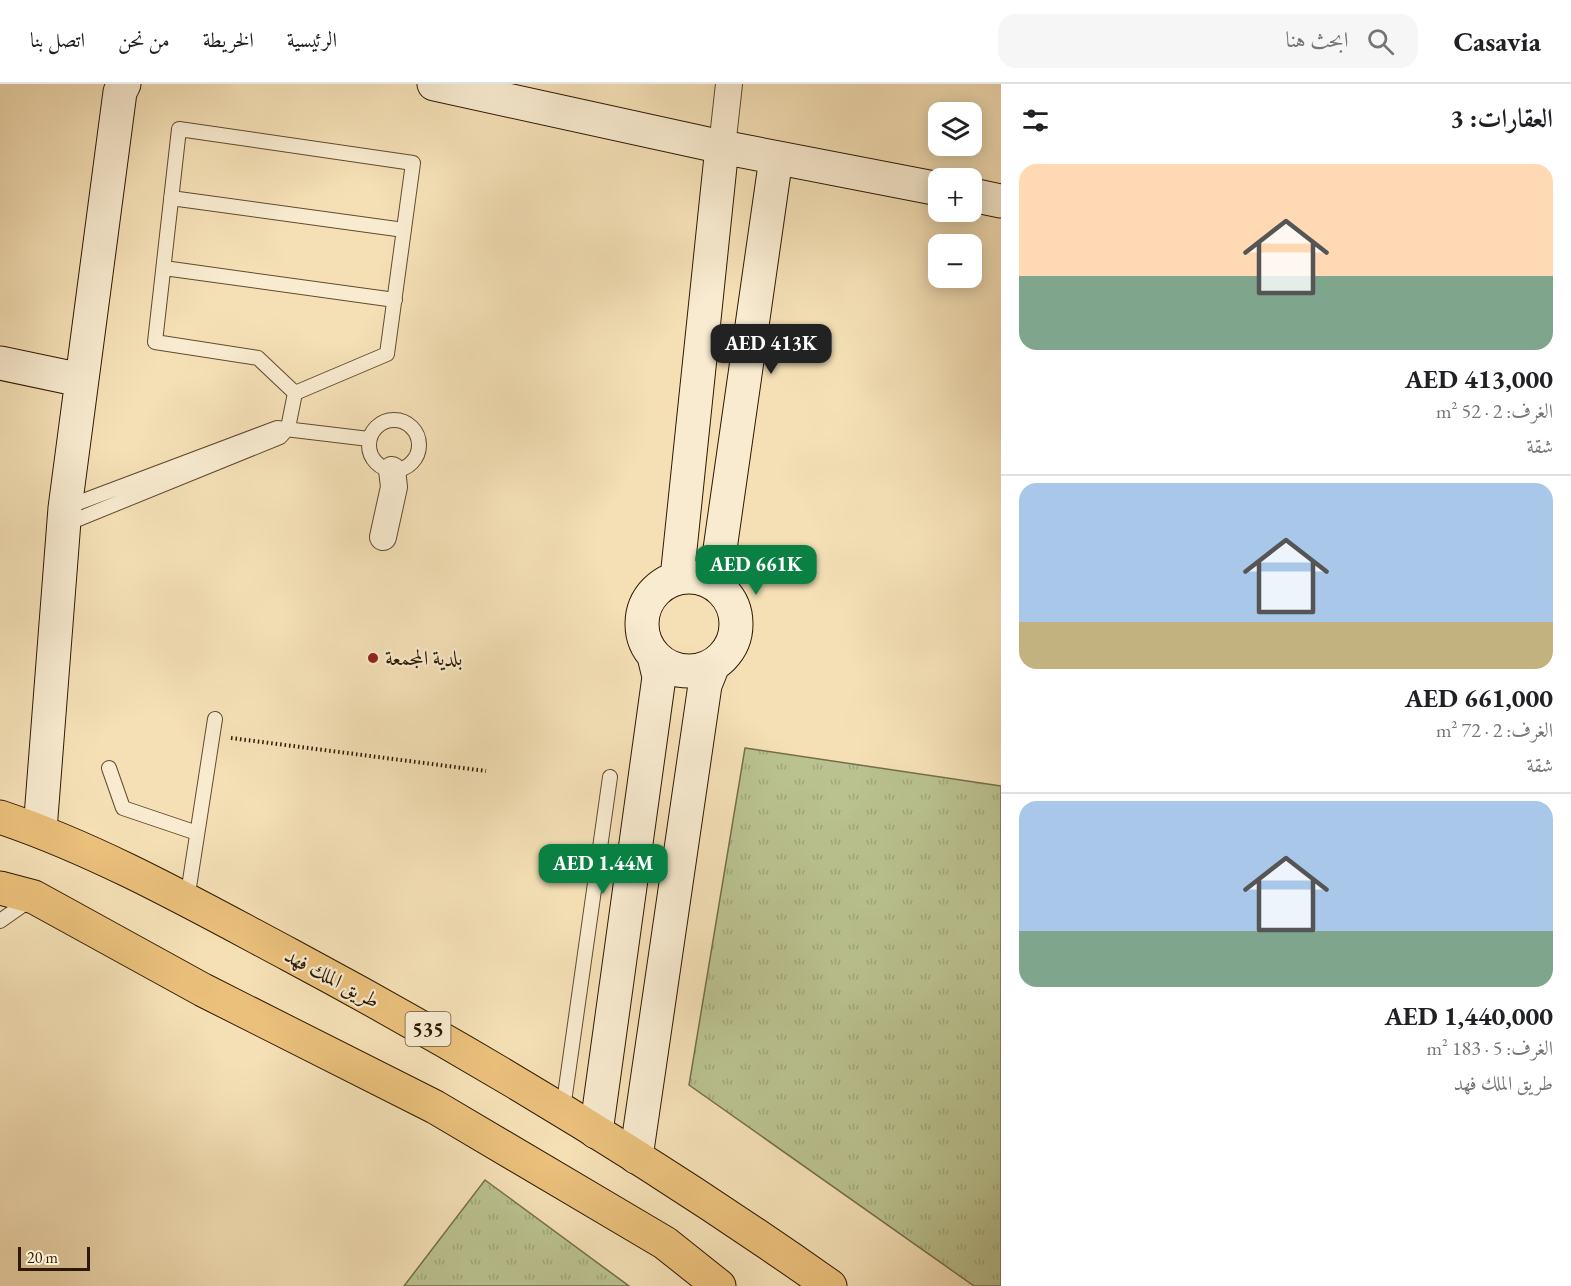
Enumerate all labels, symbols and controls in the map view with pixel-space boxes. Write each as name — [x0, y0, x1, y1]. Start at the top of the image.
search box — [998, 14, 1418, 68]
text: Casavia — [1454, 23, 1541, 59]
text: ابحث هنا — [1285, 25, 1349, 54]
icon: search — [1364, 25, 1397, 58]
text: اتصل بنا — [30, 26, 85, 53]
text: من نحن — [118, 26, 170, 53]
text: الخريطة — [203, 26, 254, 53]
text: الرئيسية — [287, 26, 337, 53]
text: العقارات: 3 — [1450, 101, 1553, 135]
map controls — [928, 102, 982, 288]
button: layers — [928, 102, 982, 156]
icon: filters — [1019, 104, 1052, 137]
button: + — [928, 168, 982, 222]
icon: home — [1232, 203, 1340, 311]
button: − — [928, 234, 982, 288]
pin: AED 413K — [709, 324, 833, 375]
text: AED 413K — [725, 330, 817, 356]
text: AED 413,000 — [1405, 362, 1553, 396]
text: الغرف: 2 · 52 m² — [1436, 398, 1553, 424]
text: شقة — [1527, 433, 1553, 459]
icon: home — [1232, 522, 1340, 630]
pin: AED 661K — [694, 545, 818, 596]
text: AED 661K — [710, 551, 802, 577]
place label: بلدية المجمعة — [385, 644, 463, 671]
marker: بلدية المجمعة — [366, 651, 380, 665]
text: AED 661,000 — [1405, 681, 1553, 715]
text: الغرف: 2 · 72 m² — [1436, 717, 1553, 743]
text: شقة — [1527, 752, 1553, 778]
icon: home — [1232, 840, 1340, 948]
pin: AED 1.44M — [534, 844, 672, 895]
text: AED 1.44M — [553, 850, 653, 876]
street label: طريق الملك فهد — [280, 941, 385, 1014]
text: AED 1,440,000 — [1384, 999, 1553, 1033]
road number: 535 — [406, 1012, 450, 1046]
text: الغرف: 5 · 183 m² — [1426, 1035, 1553, 1061]
text: طريق الملك فهد — [1454, 1070, 1553, 1096]
scale bar — [18, 1244, 90, 1272]
text: 20 m — [27, 1247, 58, 1268]

